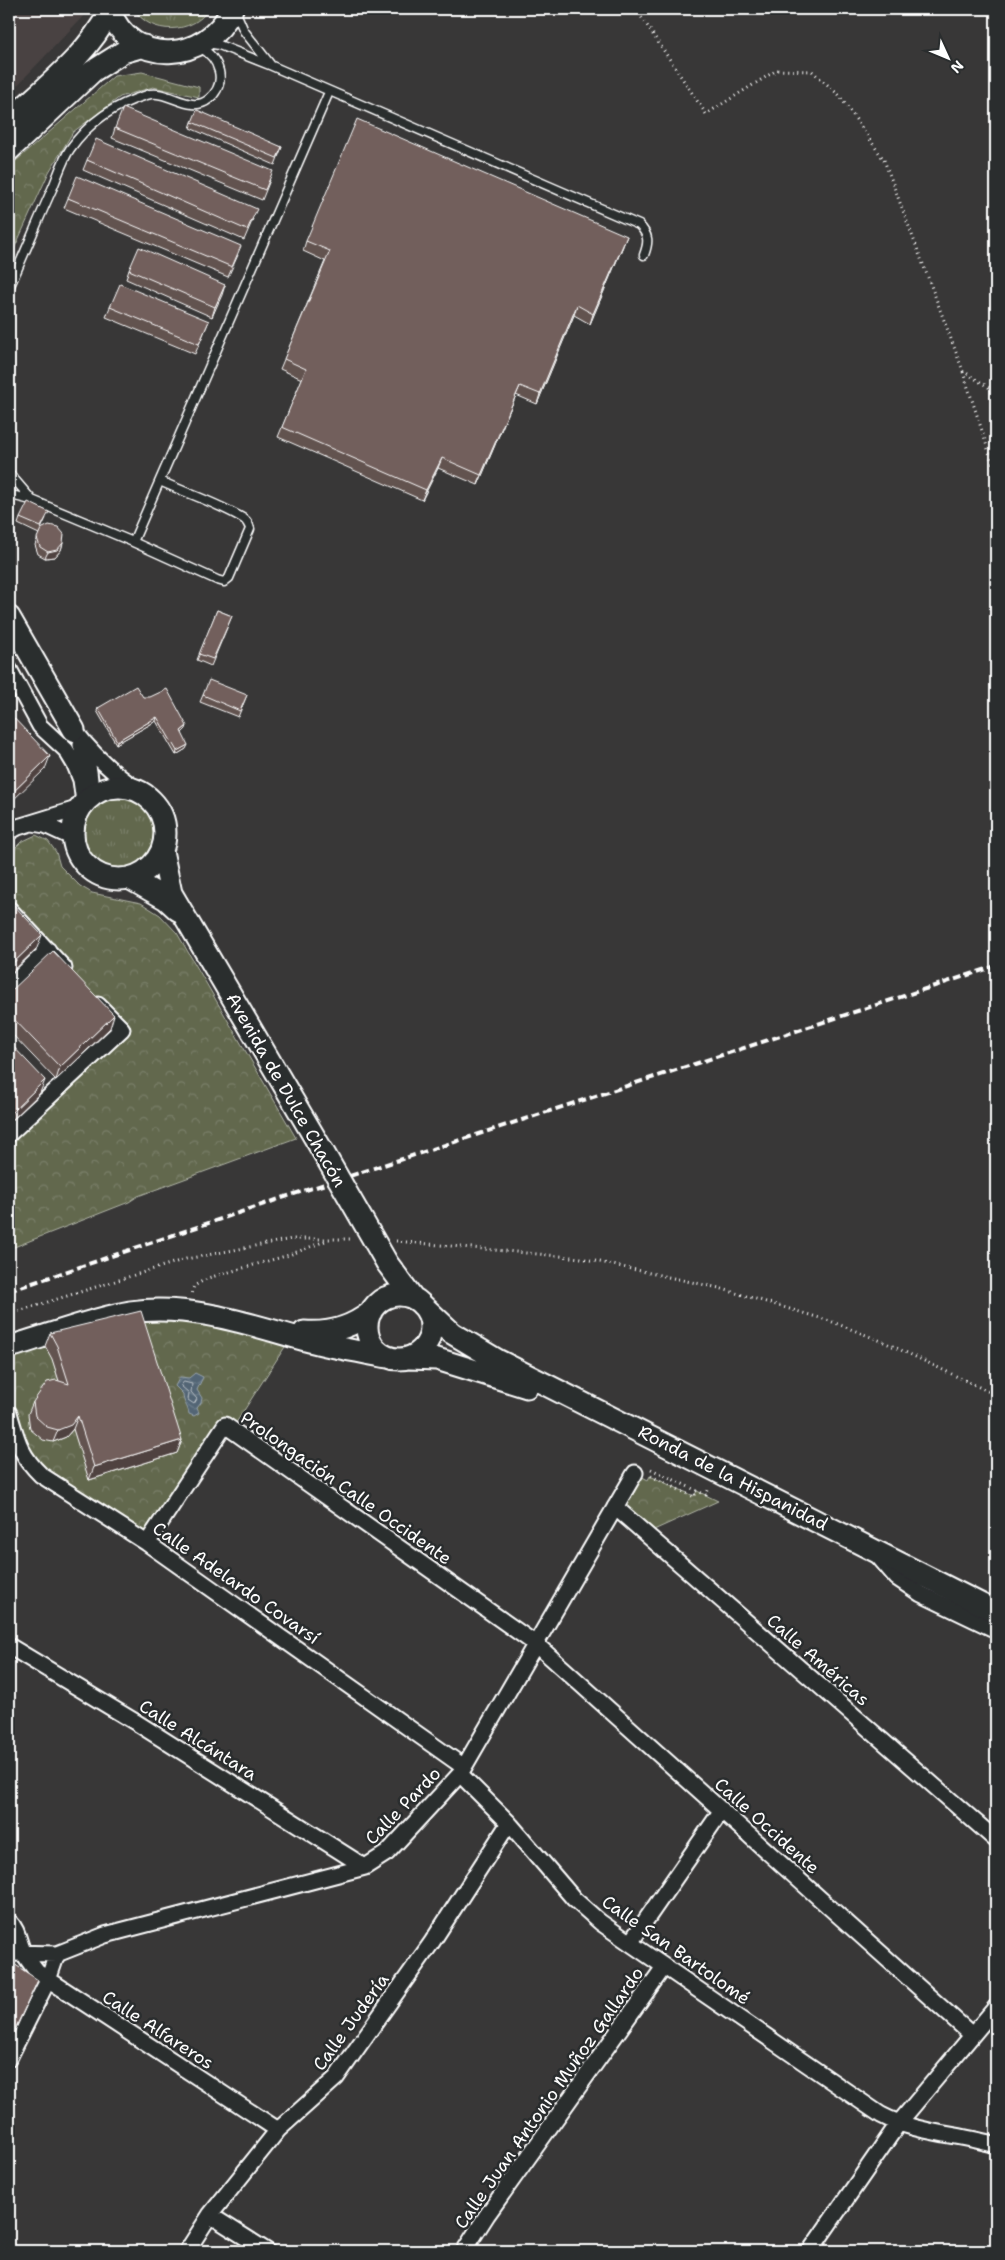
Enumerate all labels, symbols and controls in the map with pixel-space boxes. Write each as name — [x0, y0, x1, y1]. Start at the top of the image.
north arrow — [922, 32, 972, 82]
text: N — [947, 57, 968, 77]
street label: Avenida de Dulce Chacón — [220, 989, 352, 1191]
street label: Prolongación Calle Occidente — [236, 1406, 456, 1570]
street label: Ronda de la Hispanidad — [634, 1420, 832, 1536]
street label: Calle Adelardo Covarsí — [148, 1516, 324, 1650]
street label: Calle Américas — [762, 1609, 874, 1711]
street label: Calle Alcántara — [134, 1694, 262, 1786]
street label: Calle Pardo — [360, 1762, 446, 1850]
street label: Calle Occidente — [709, 1772, 825, 1880]
street label: Calle San Bartolomé — [597, 1890, 755, 2010]
street label: Calle Juan Antonio Muñoz Gallardo — [449, 1962, 649, 2234]
street label: Calle Judería — [308, 1968, 394, 2076]
street label: Calle Alfareros — [98, 1985, 218, 2075]

